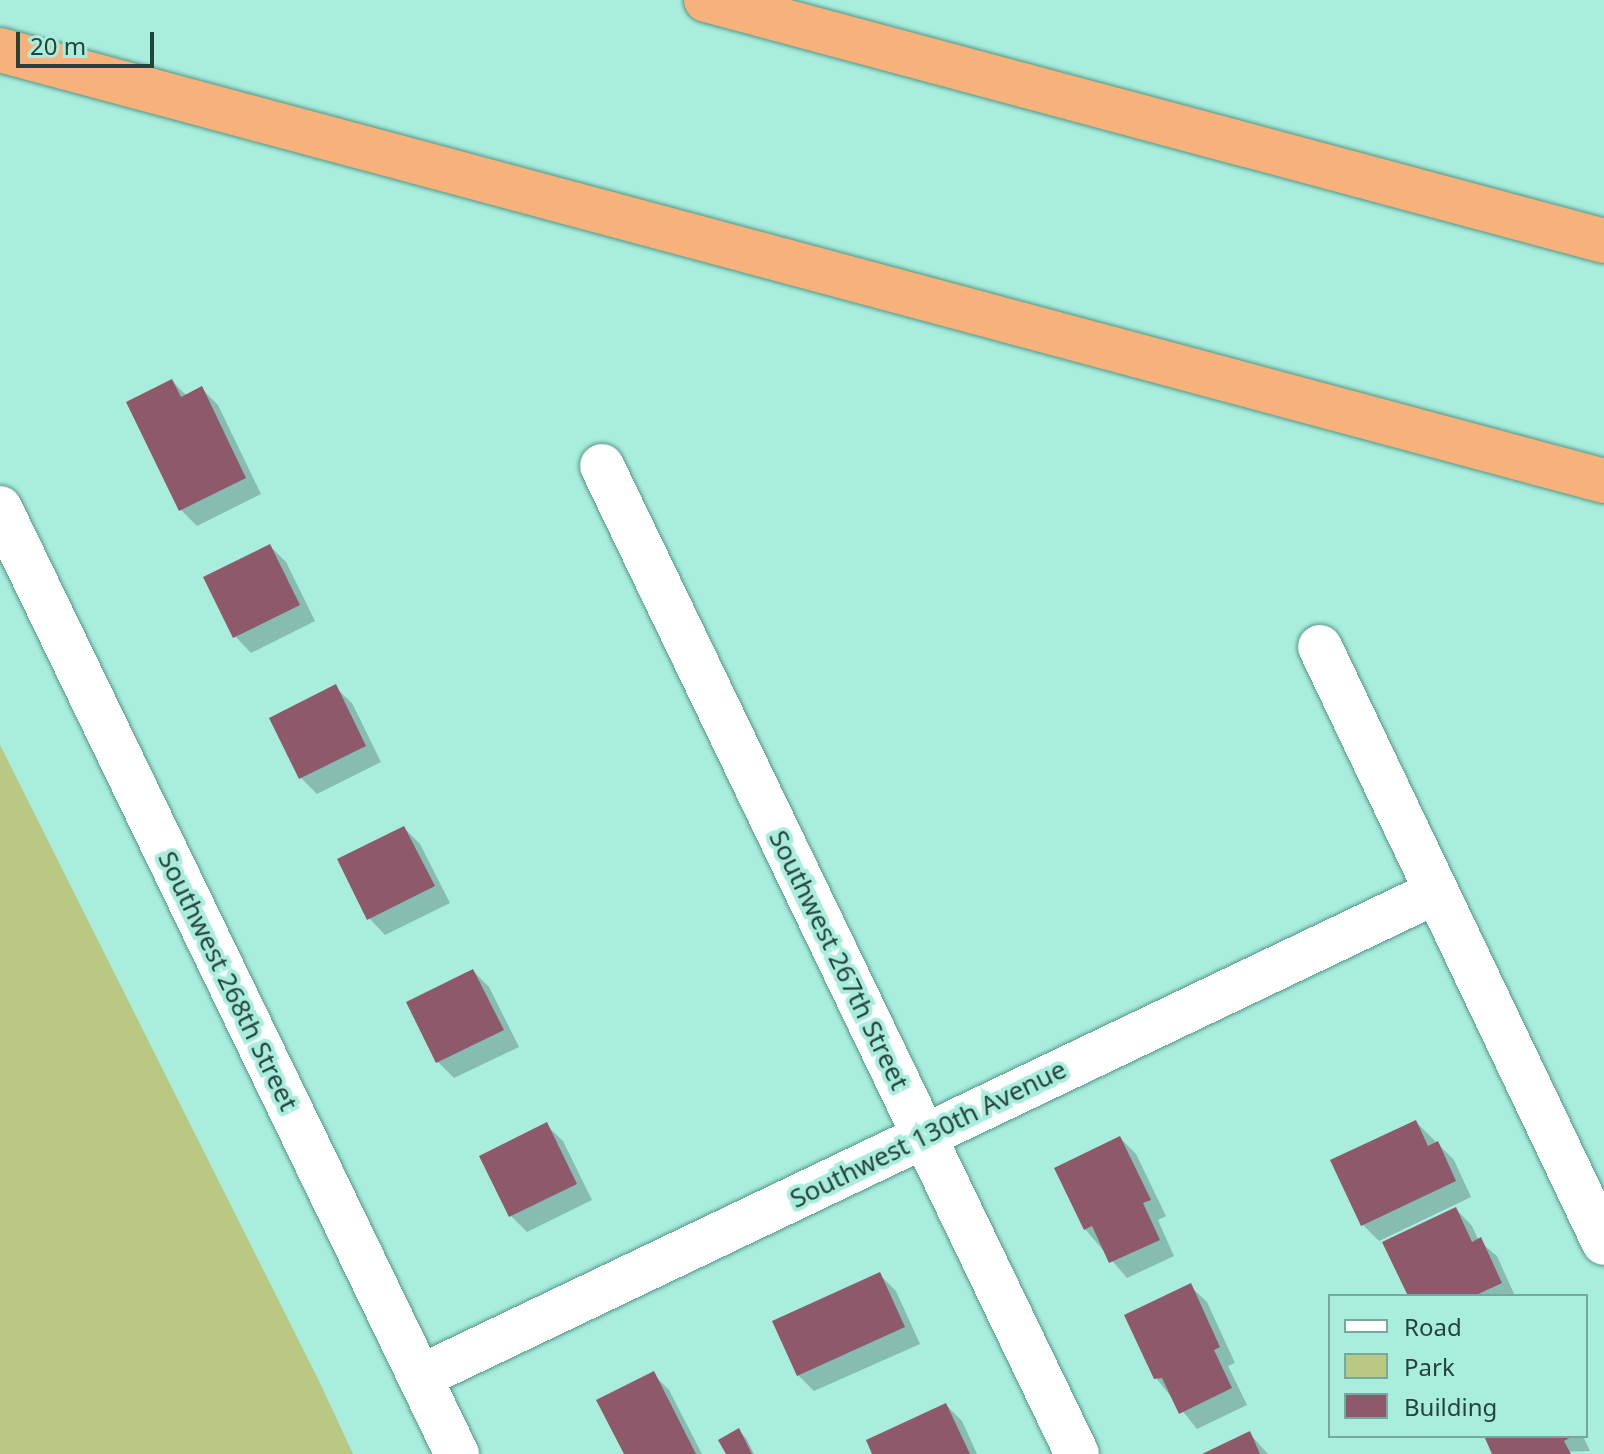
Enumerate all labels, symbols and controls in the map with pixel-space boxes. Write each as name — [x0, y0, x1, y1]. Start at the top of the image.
scale bar — [20, 16, 158, 66]
text: 20 m — [30, 29, 86, 62]
street label: Southwest 267th Street — [763, 825, 915, 1095]
street label: Southwest 268th Street — [152, 846, 304, 1116]
street label: Southwest 130th Avenue — [785, 1053, 1071, 1215]
legend — [1328, 1294, 1588, 1438]
text: Road — [1404, 1310, 1462, 1343]
text: Park — [1404, 1350, 1455, 1383]
text: Building — [1404, 1390, 1497, 1423]

